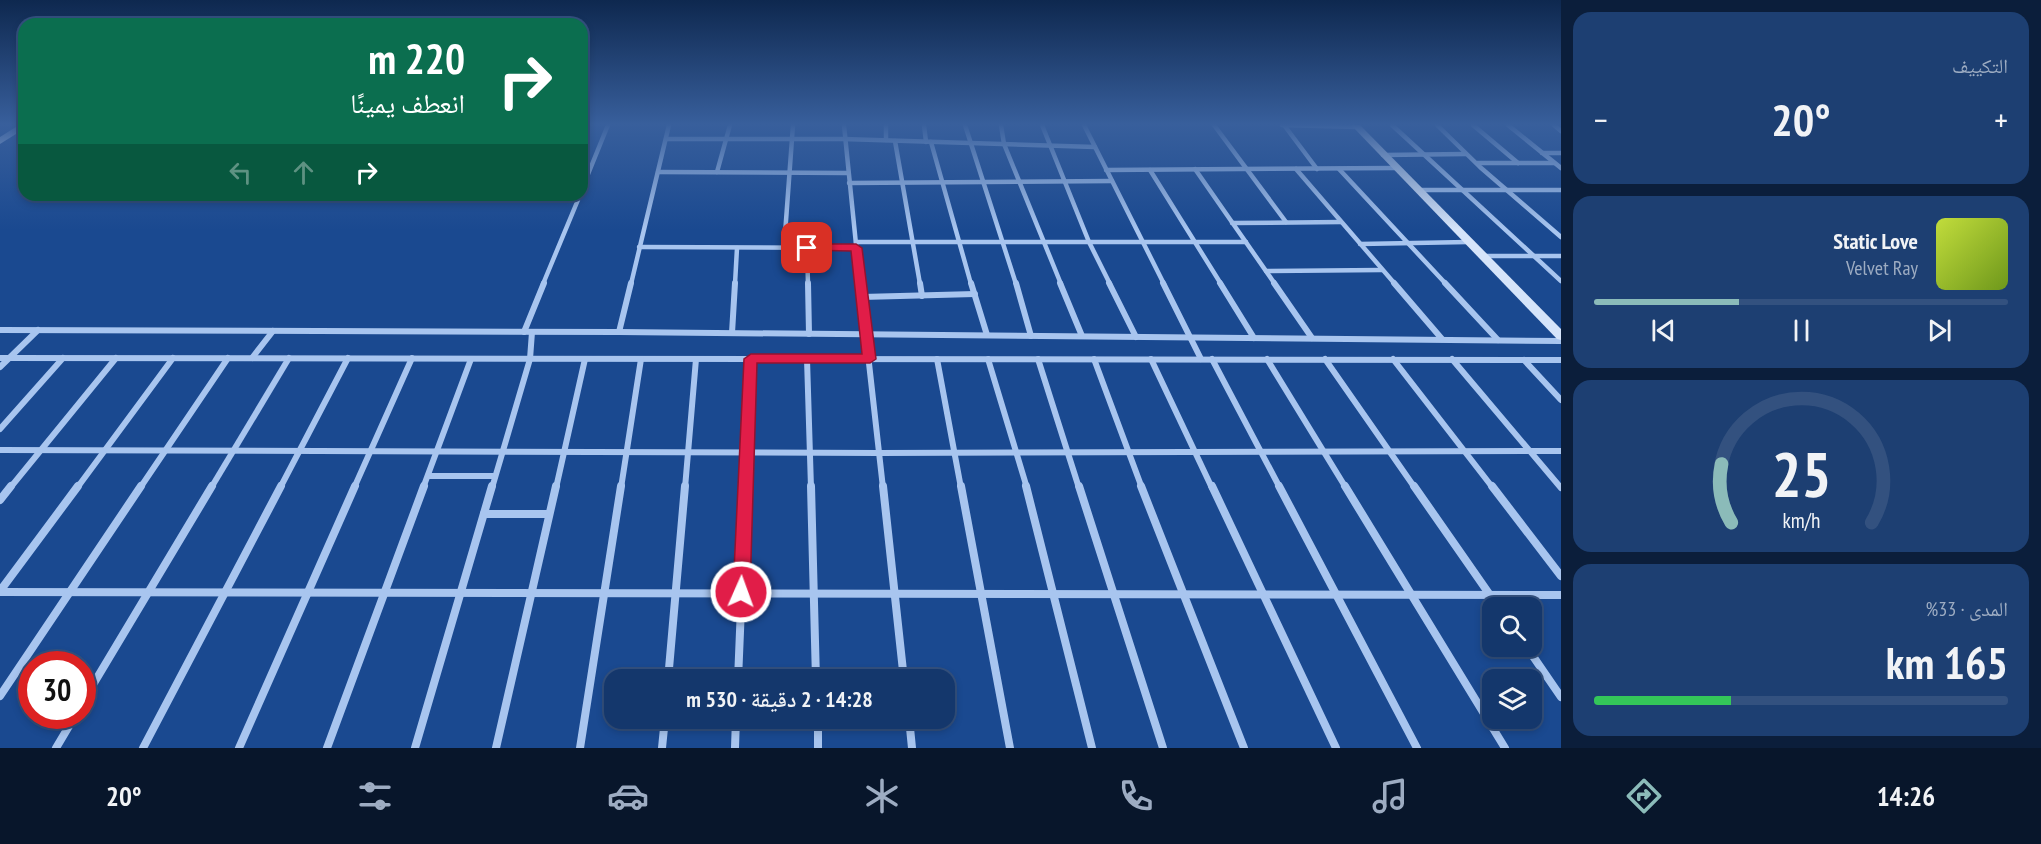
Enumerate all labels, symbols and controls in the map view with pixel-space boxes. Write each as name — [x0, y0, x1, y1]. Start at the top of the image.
text: 220 m — [368, 31, 465, 86]
icon: right — [486, 42, 564, 120]
text: التكييف — [1952, 53, 2008, 79]
text: انعطف يمينًا — [350, 86, 465, 120]
text: 20° — [1771, 90, 1831, 148]
text: − — [1594, 98, 1608, 141]
text: + — [1994, 98, 2008, 141]
icon: left — [224, 156, 257, 189]
icon: ahead — [287, 156, 320, 189]
icon: right — [350, 156, 383, 189]
pin — [781, 222, 832, 273]
text: Static Love — [1833, 227, 1918, 255]
icon: arrive — [790, 231, 823, 264]
text: Velvet Ray — [1846, 255, 1918, 281]
icon: previous — [1647, 314, 1680, 347]
icon: pause — [1785, 314, 1818, 347]
icon: next — [1923, 314, 1956, 347]
text: 25 — [1771, 433, 1831, 514]
text: km/h — [1782, 506, 1820, 534]
position arrow — [709, 560, 773, 624]
text: المدى · 33% — [1925, 596, 2008, 622]
map controls — [1482, 597, 1542, 729]
button: search — [1482, 597, 1542, 657]
text: 165 km — [1886, 633, 2008, 691]
speed limit sign: 30 — [18, 651, 96, 729]
button: layers — [1482, 669, 1542, 729]
text: 14:28 · 2 دقيقة · 530 m — [686, 685, 873, 713]
icon: filters — [354, 775, 396, 817]
icon: car — [607, 775, 649, 817]
icon: climate — [861, 775, 903, 817]
icon: phone — [1115, 775, 1157, 817]
icon: music — [1369, 775, 1411, 817]
icon: directions — [1623, 775, 1665, 817]
text: 20° — [106, 779, 142, 813]
text: 14:26 — [1877, 779, 1935, 813]

